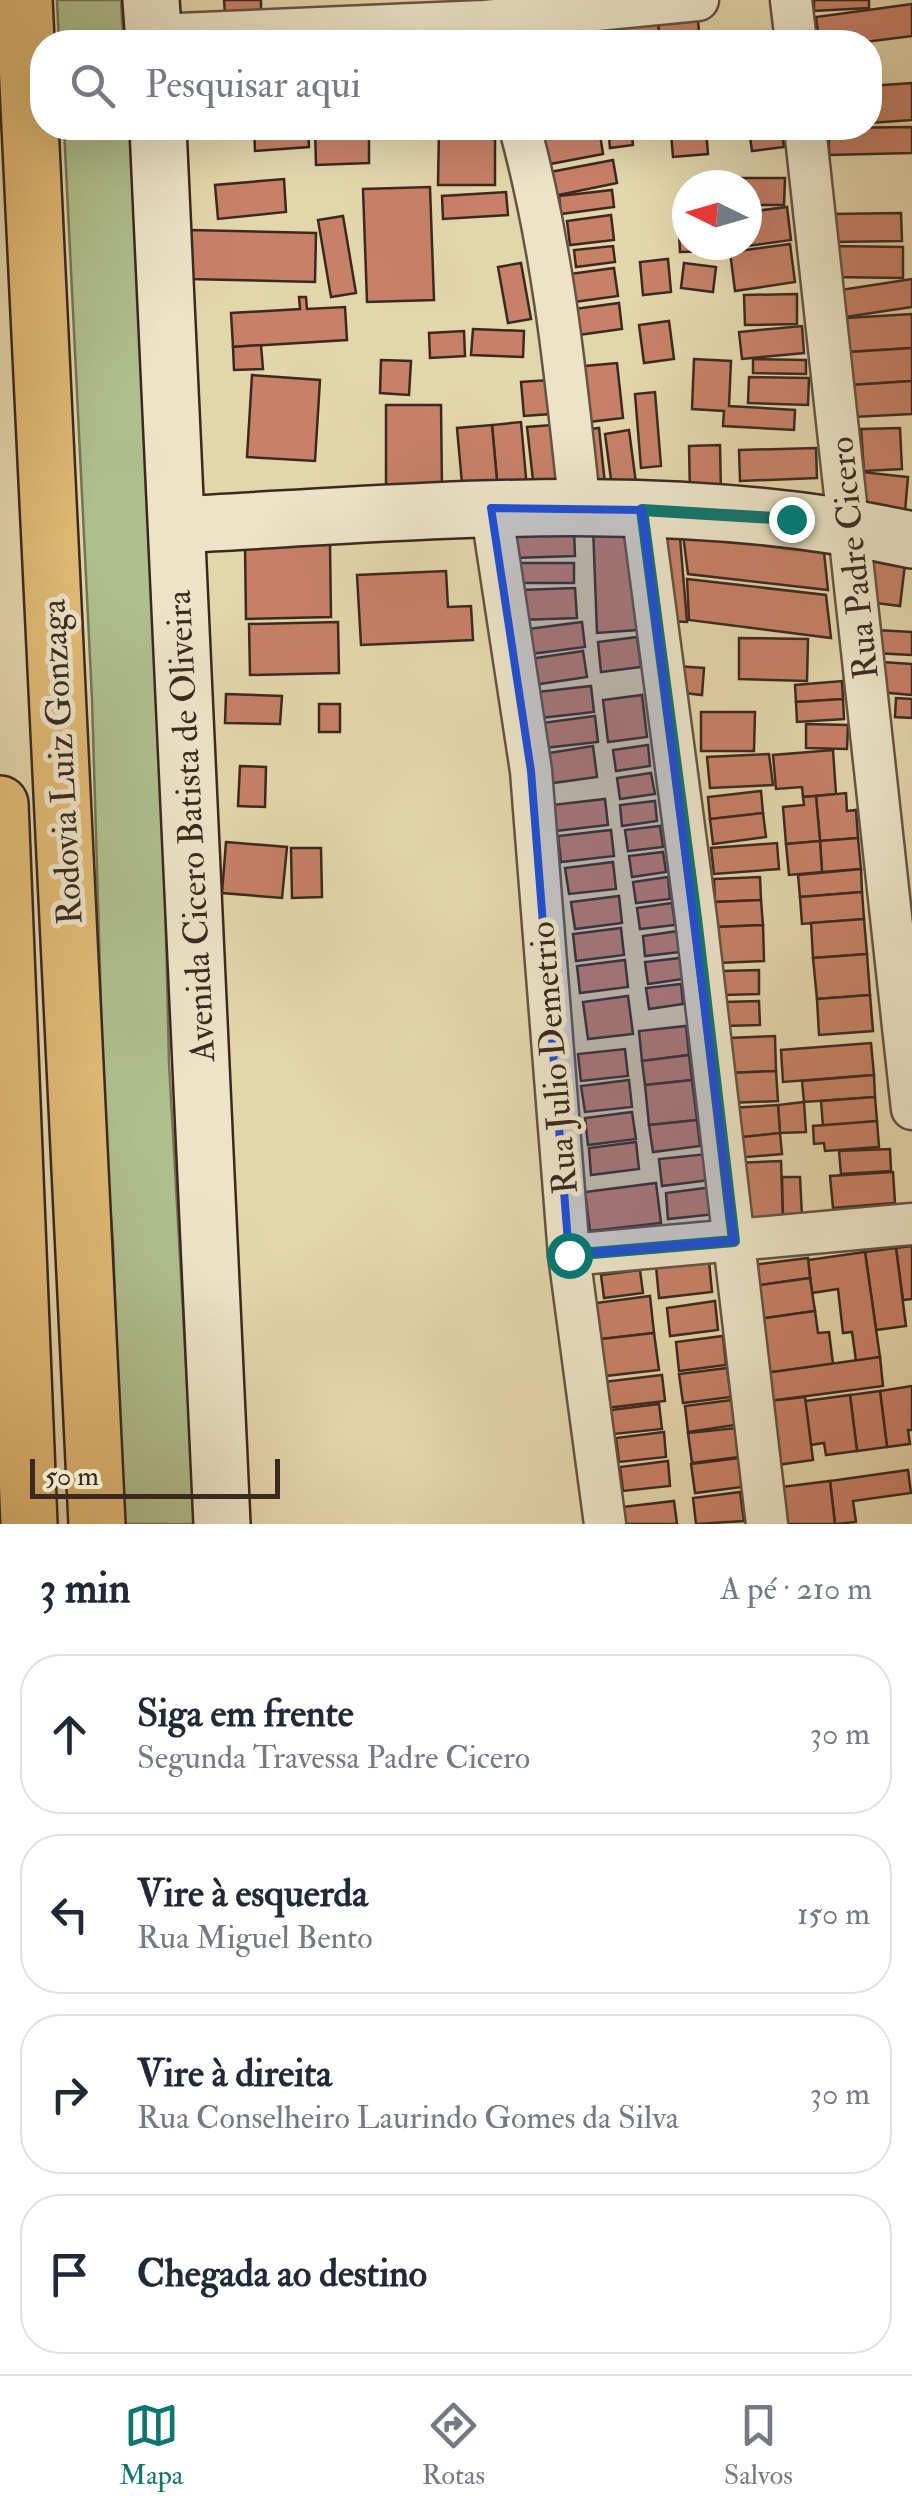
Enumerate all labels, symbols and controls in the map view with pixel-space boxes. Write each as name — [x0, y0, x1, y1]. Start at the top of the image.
search box — [30, 30, 882, 140]
icon: search — [65, 58, 120, 113]
text: Pesquisar aqui — [145, 61, 361, 109]
north arrow — [672, 170, 762, 260]
street label: Rua Padre Cicero — [819, 434, 889, 682]
route end — [769, 497, 815, 543]
street label: Avenida Cicero Batista de Oliveira — [157, 588, 225, 1064]
street label: Rodovia Luiz Gonzaga — [31, 598, 92, 926]
street label: Rua Julio Demetrio — [520, 920, 588, 1196]
route start — [547, 1233, 593, 1279]
scale bar — [30, 1454, 280, 1498]
text: 50 m — [45, 1459, 99, 1494]
text: 3 min — [40, 1563, 130, 1615]
text: A pé · 210 m — [720, 1569, 872, 1609]
text: Siga em frente — [137, 1690, 354, 1738]
icon: ahead — [42, 1707, 97, 1762]
text: 30 m — [810, 1714, 870, 1754]
text: Segunda Travessa Padre Cicero — [137, 1738, 530, 1778]
text: Vire à esquerda — [137, 1870, 368, 1918]
icon: left — [42, 1887, 97, 1942]
text: 150 m — [797, 1894, 870, 1934]
text: Rua Miguel Bento — [137, 1918, 373, 1958]
text: Vire à direita — [137, 2050, 332, 2098]
icon: right — [42, 2067, 97, 2122]
text: 30 m — [810, 2074, 870, 2114]
text: Rua Conselheiro Laurindo Gomes da Silva — [137, 2098, 679, 2138]
icon: arrive — [42, 2247, 97, 2302]
text: Chegada ao destino — [137, 2250, 427, 2298]
tab: Mapa — [119, 2398, 183, 2493]
tab: Rotas — [422, 2398, 485, 2493]
tab: Salvos — [724, 2398, 793, 2493]

